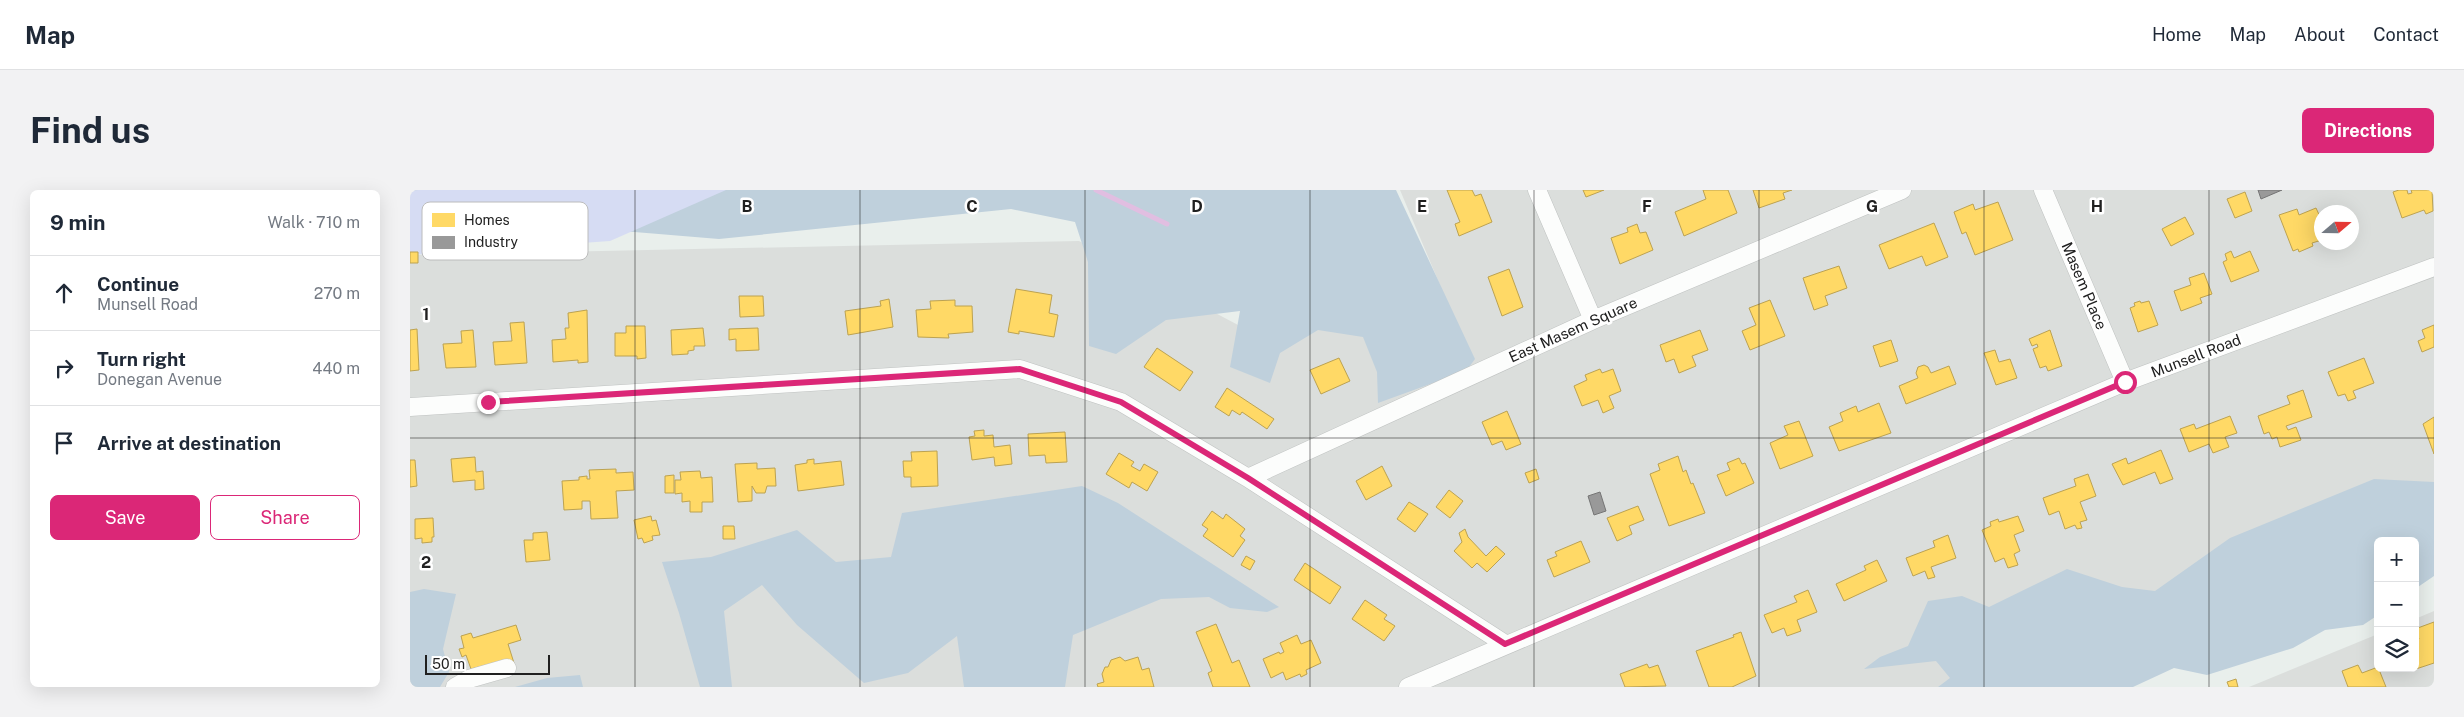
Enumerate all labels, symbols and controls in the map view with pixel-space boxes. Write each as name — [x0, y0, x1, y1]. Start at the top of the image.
text: Map — [25, 21, 75, 49]
text: Home — [2152, 24, 2202, 45]
text: Map — [2230, 24, 2266, 45]
text: About — [2294, 24, 2345, 45]
text: Contact — [2373, 24, 2439, 45]
button: Directions — [2302, 108, 2434, 153]
text: Find us — [30, 110, 150, 151]
text: B — [742, 197, 753, 216]
text: C — [966, 197, 978, 216]
text: D — [1191, 197, 1203, 216]
text: E — [1417, 197, 1427, 216]
text: F — [1642, 197, 1652, 216]
text: G — [1866, 197, 1878, 216]
text: H — [2091, 197, 2103, 216]
legend — [422, 202, 588, 260]
north arrow — [2314, 205, 2359, 250]
text: 9 min — [50, 210, 106, 235]
text: Homes — [464, 212, 510, 228]
text: Walk · 710 m — [268, 213, 360, 232]
text: Industry — [464, 234, 519, 250]
street label: Masem Place — [2058, 240, 2110, 332]
text: Continue — [97, 273, 179, 295]
icon: ahead — [50, 279, 78, 307]
text: 270 m — [314, 284, 360, 303]
street label: East Masem Square — [1506, 294, 1640, 366]
text: Munsell Road — [97, 295, 198, 314]
text: 1 — [423, 305, 429, 324]
street label: Munsell Road — [2149, 331, 2243, 380]
text: Turn right — [97, 348, 186, 370]
icon: right — [50, 354, 78, 382]
text: 440 m — [312, 359, 360, 378]
text: Donegan Avenue — [97, 370, 222, 389]
route start — [2114, 371, 2137, 394]
route end — [477, 391, 500, 414]
icon: arrive — [50, 429, 78, 457]
text: Arrive at destination — [97, 432, 281, 454]
button: Save — [50, 495, 200, 540]
button: Share — [210, 495, 360, 540]
map controls — [2374, 537, 2419, 672]
button: + — [2374, 537, 2419, 582]
text: 2 — [421, 553, 431, 572]
button: − — [2374, 582, 2419, 627]
button: layers — [2374, 627, 2419, 672]
scale bar — [425, 652, 550, 675]
text: 50 m — [432, 656, 465, 672]

